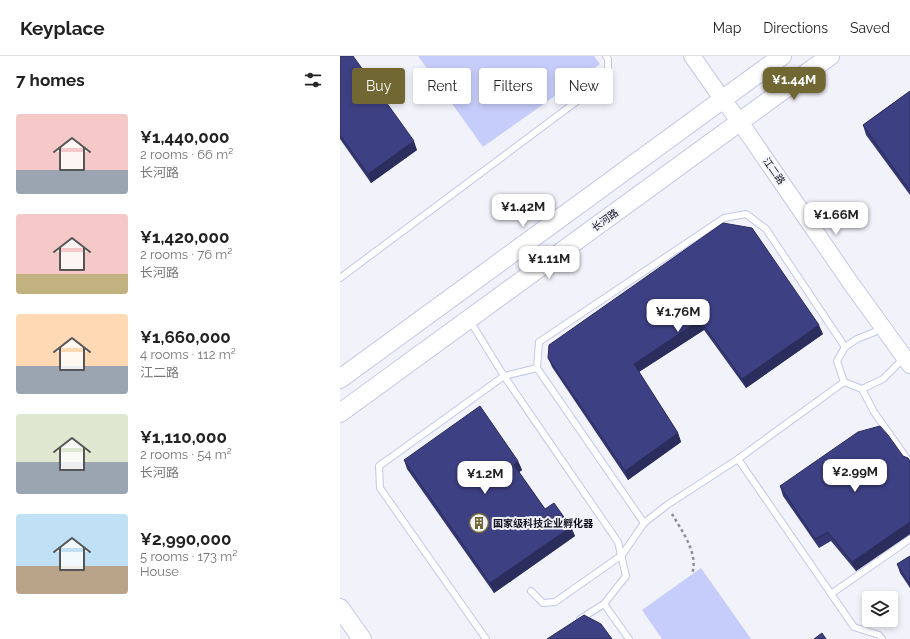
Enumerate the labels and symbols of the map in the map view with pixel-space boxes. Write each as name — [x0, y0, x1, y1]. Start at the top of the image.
pin: ¥1.44M — [761, 67, 827, 101]
street label: 江二路 — [761, 156, 787, 186]
pin: ¥1.42M — [490, 194, 556, 228]
pin: ¥1.66M — [803, 202, 869, 236]
street label: 长河路 — [590, 207, 620, 233]
pin: ¥1.11M — [516, 246, 582, 280]
pin: ¥1.76M — [645, 299, 711, 333]
pin: ¥2.99M — [822, 459, 888, 493]
pin: ¥1.2M — [457, 461, 513, 495]
building icon: 国家级科技企业孵化器 — [468, 512, 490, 534]
place label: 国家级科技企业孵化器 — [493, 517, 594, 529]

